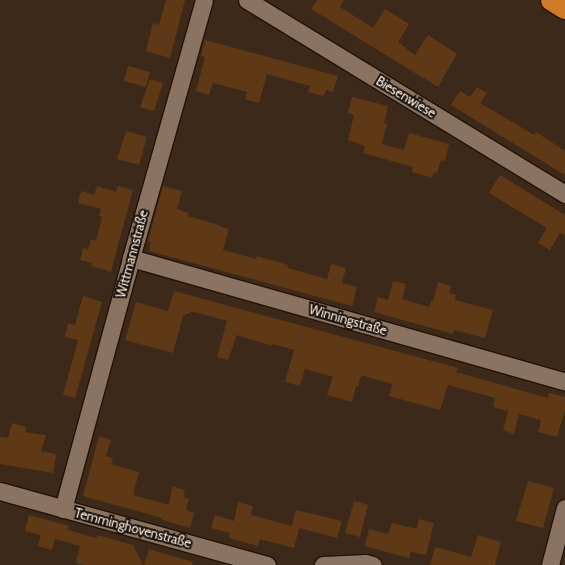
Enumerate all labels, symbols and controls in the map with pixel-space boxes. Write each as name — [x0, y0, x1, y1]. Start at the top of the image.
street label: Biesenwiese — [373, 73, 439, 121]
street label: Wittmannstraße — [113, 208, 151, 300]
street label: Winningstraße — [307, 301, 389, 339]
street label: Temminghovenstraße — [73, 505, 193, 551]

